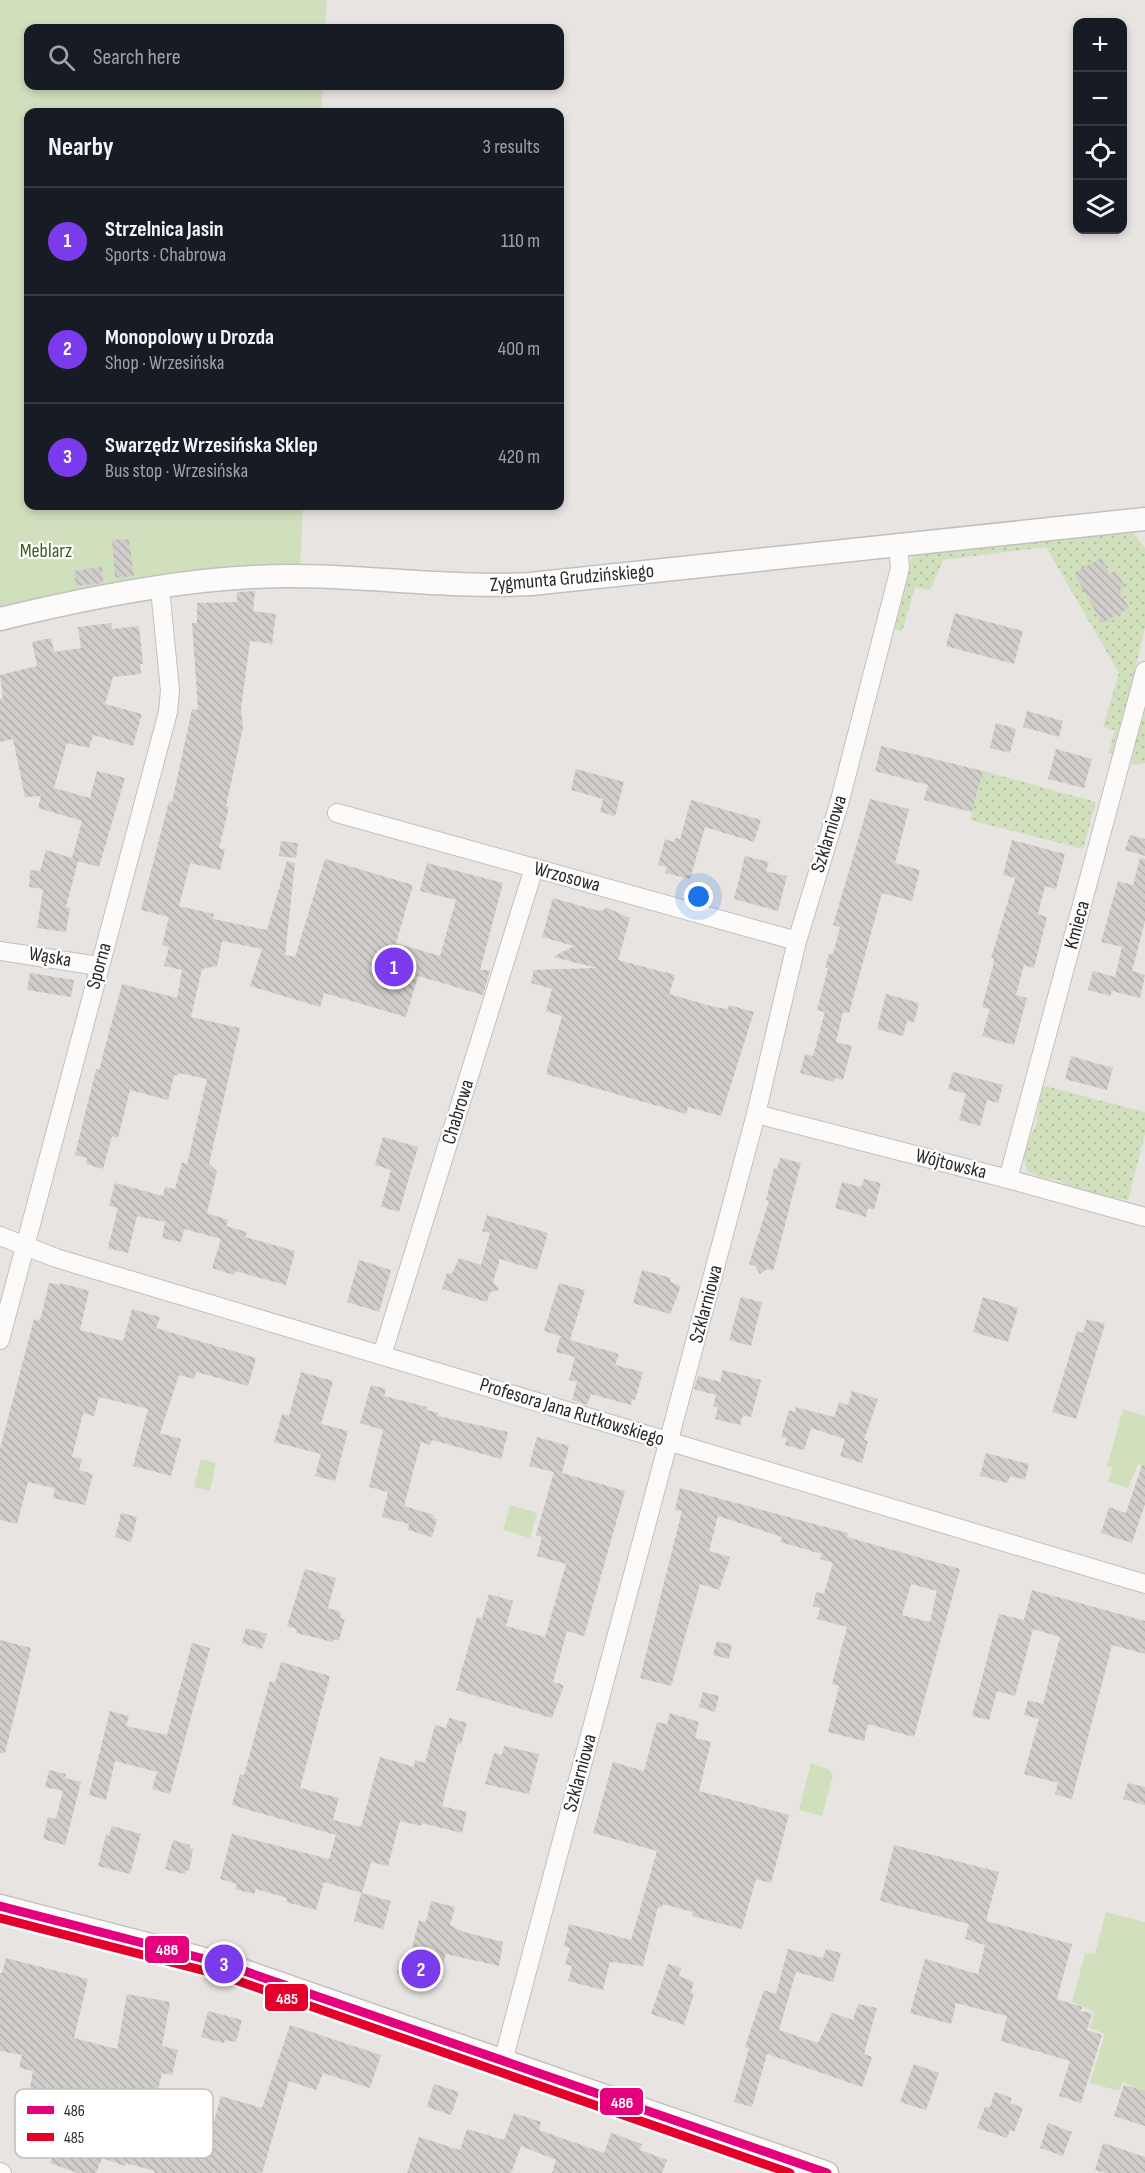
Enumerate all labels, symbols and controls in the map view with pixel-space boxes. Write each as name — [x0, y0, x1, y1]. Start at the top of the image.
map controls — [1073, 18, 1127, 234]
button: + — [1073, 18, 1127, 72]
search box — [24, 24, 564, 90]
icon: search — [45, 41, 78, 74]
text: Search here — [93, 44, 180, 71]
button: − — [1073, 72, 1127, 126]
button: locate — [1073, 126, 1127, 180]
text: Nearby — [48, 132, 114, 163]
text: 3 results — [483, 135, 540, 159]
button: layers — [1073, 180, 1127, 234]
text: Strzelnica Jasin — [105, 216, 224, 243]
text: 1 — [64, 229, 71, 253]
text: 110 m — [501, 229, 540, 253]
text: Sports · Chabrowa — [105, 243, 226, 267]
text: Monopolowy u Drozda — [105, 324, 274, 351]
text: 2 — [63, 337, 72, 361]
text: 400 m — [498, 337, 540, 361]
text: Shop · Wrzesińska — [105, 351, 225, 375]
text: Swarzędz Wrzesińska Sklep — [105, 432, 318, 459]
text: 3 — [63, 445, 72, 469]
text: 420 m — [498, 445, 540, 469]
text: Bus stop · Wrzesińska — [105, 459, 248, 483]
park label: Meblarz — [20, 539, 72, 563]
street label: Zygmunta Grudzińskiego — [489, 559, 655, 597]
street label: Szklarniowa — [806, 792, 852, 876]
street label: Wrzosowa — [531, 857, 603, 897]
your location — [684, 882, 713, 911]
street label: Kmieca — [1059, 898, 1095, 952]
street label: Sporna — [81, 940, 117, 992]
street label: Wąska — [27, 941, 73, 973]
pin: 1 — [374, 944, 414, 990]
street label: Chabrowa — [437, 1077, 479, 1147]
street label: Wójtowska — [913, 1144, 989, 1184]
street label: Szklarniowa — [684, 1262, 728, 1346]
street label: Profesora Jana Rutkowskiego — [477, 1372, 667, 1452]
street label: Szklarniowa — [558, 1731, 602, 1815]
line badge: 486 — [144, 1935, 190, 1964]
text: 486 — [156, 1941, 178, 1960]
pin: 3 — [204, 1942, 244, 1986]
pin: 2 — [402, 1946, 440, 1992]
line badge: 485 — [264, 1983, 309, 2012]
text: 485 — [276, 1990, 298, 2009]
line badge: 486 — [599, 2087, 644, 2116]
legend — [15, 2089, 213, 2158]
text: 486 — [611, 2094, 633, 2113]
text: 486 — [64, 2102, 85, 2121]
text: 485 — [64, 2129, 84, 2148]

